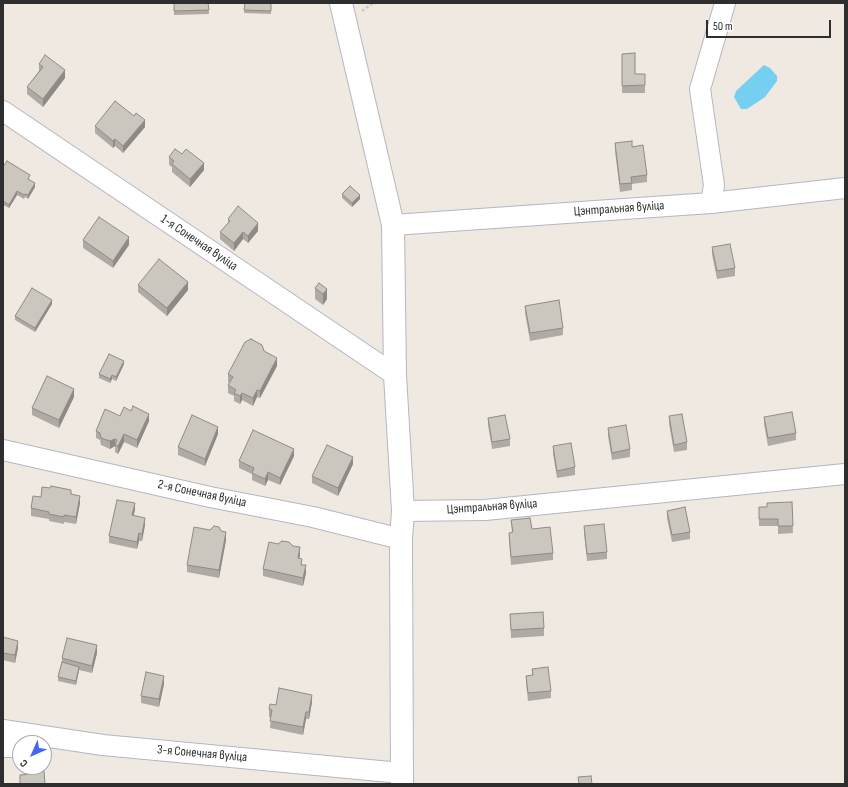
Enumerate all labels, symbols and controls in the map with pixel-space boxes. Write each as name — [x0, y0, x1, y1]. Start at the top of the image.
scale bar — [708, 12, 833, 38]
text: 50 m — [713, 19, 733, 34]
street label: Цэнтральная вуліца — [573, 198, 665, 220]
street label: 1-я Сонечная вуліца — [158, 212, 240, 274]
street label: 2-я Сонечная вуліца — [156, 477, 248, 511]
street label: Цэнтральная вуліца — [446, 496, 538, 518]
north arrow — [12, 735, 52, 775]
street label: 3-я Сонечная вуліца — [156, 742, 248, 766]
text: С — [17, 757, 30, 770]

